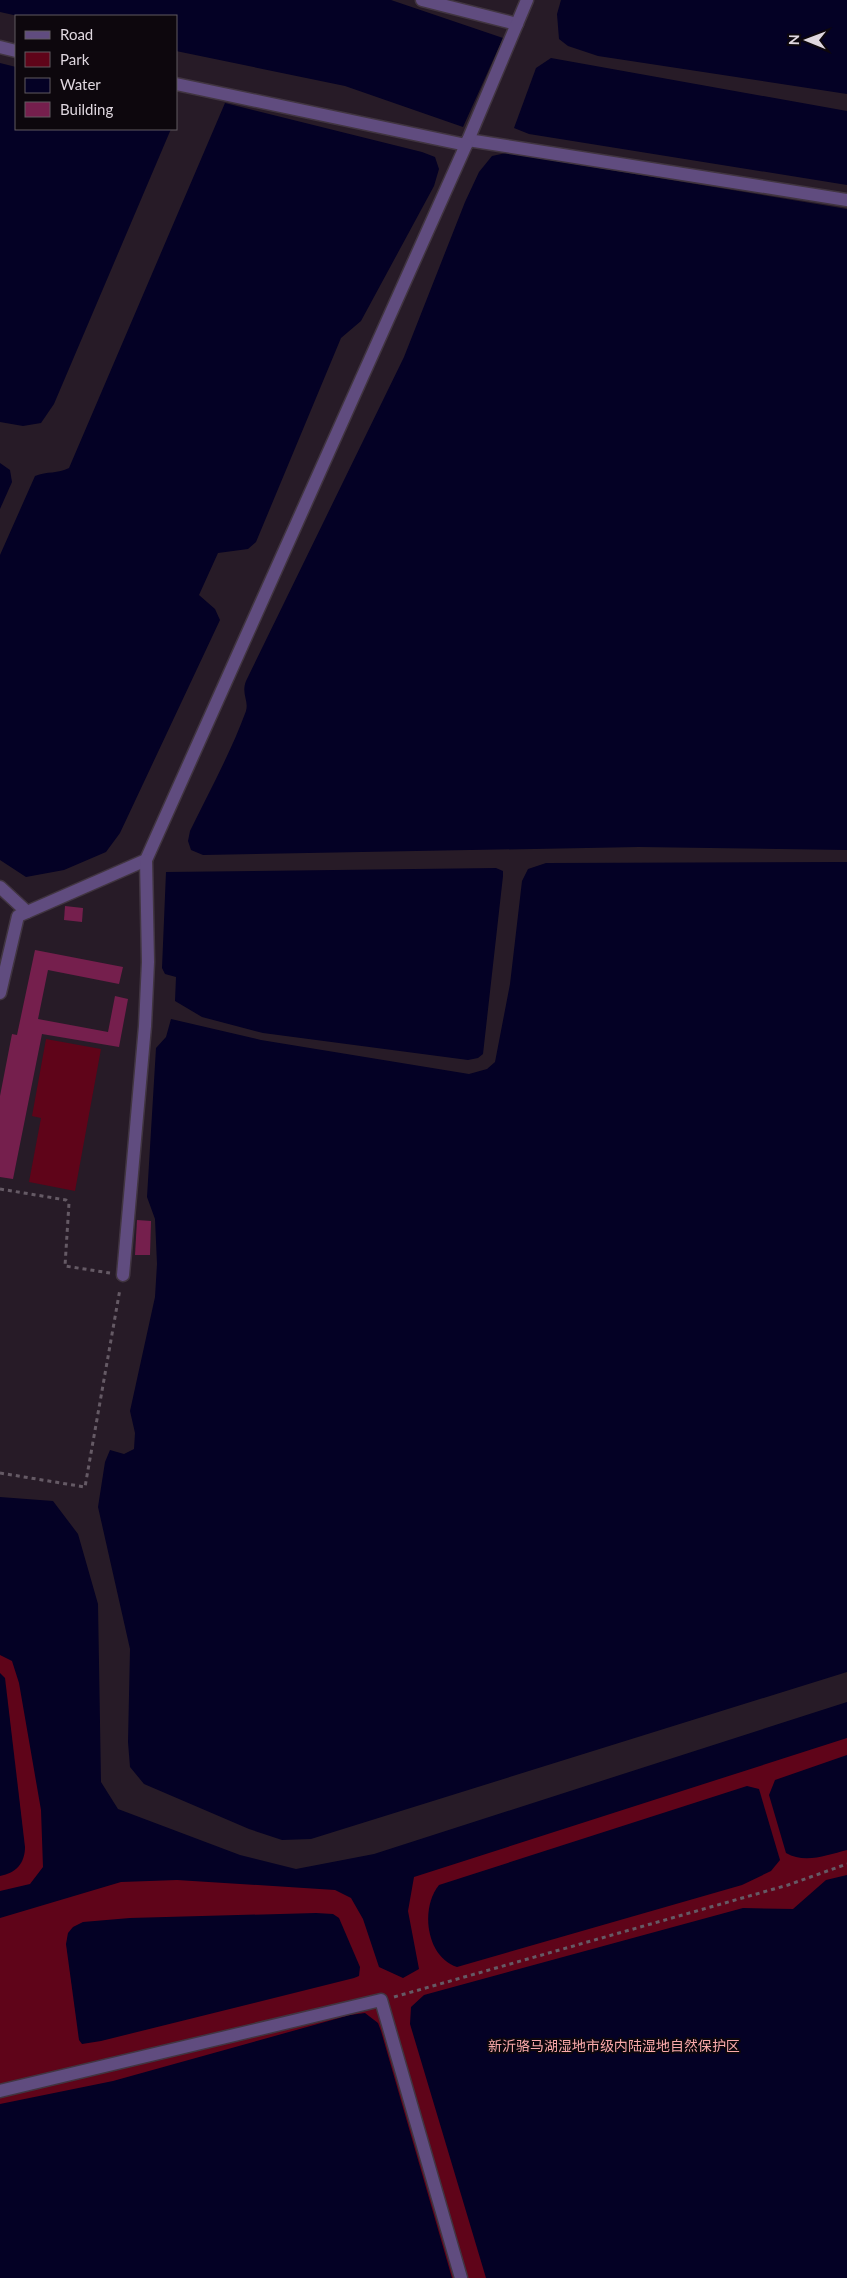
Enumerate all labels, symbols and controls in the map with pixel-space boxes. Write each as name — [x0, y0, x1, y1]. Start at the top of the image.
legend — [15, 15, 178, 130]
north arrow — [782, 15, 832, 65]
text: Road — [60, 25, 93, 43]
text: N — [785, 34, 802, 45]
text: Park — [60, 50, 90, 68]
text: Water — [60, 75, 101, 93]
text: Building — [60, 100, 113, 118]
park label: 新沂骆马湖湿地市级内陆湿地自然保护区 — [488, 2037, 740, 2054]

